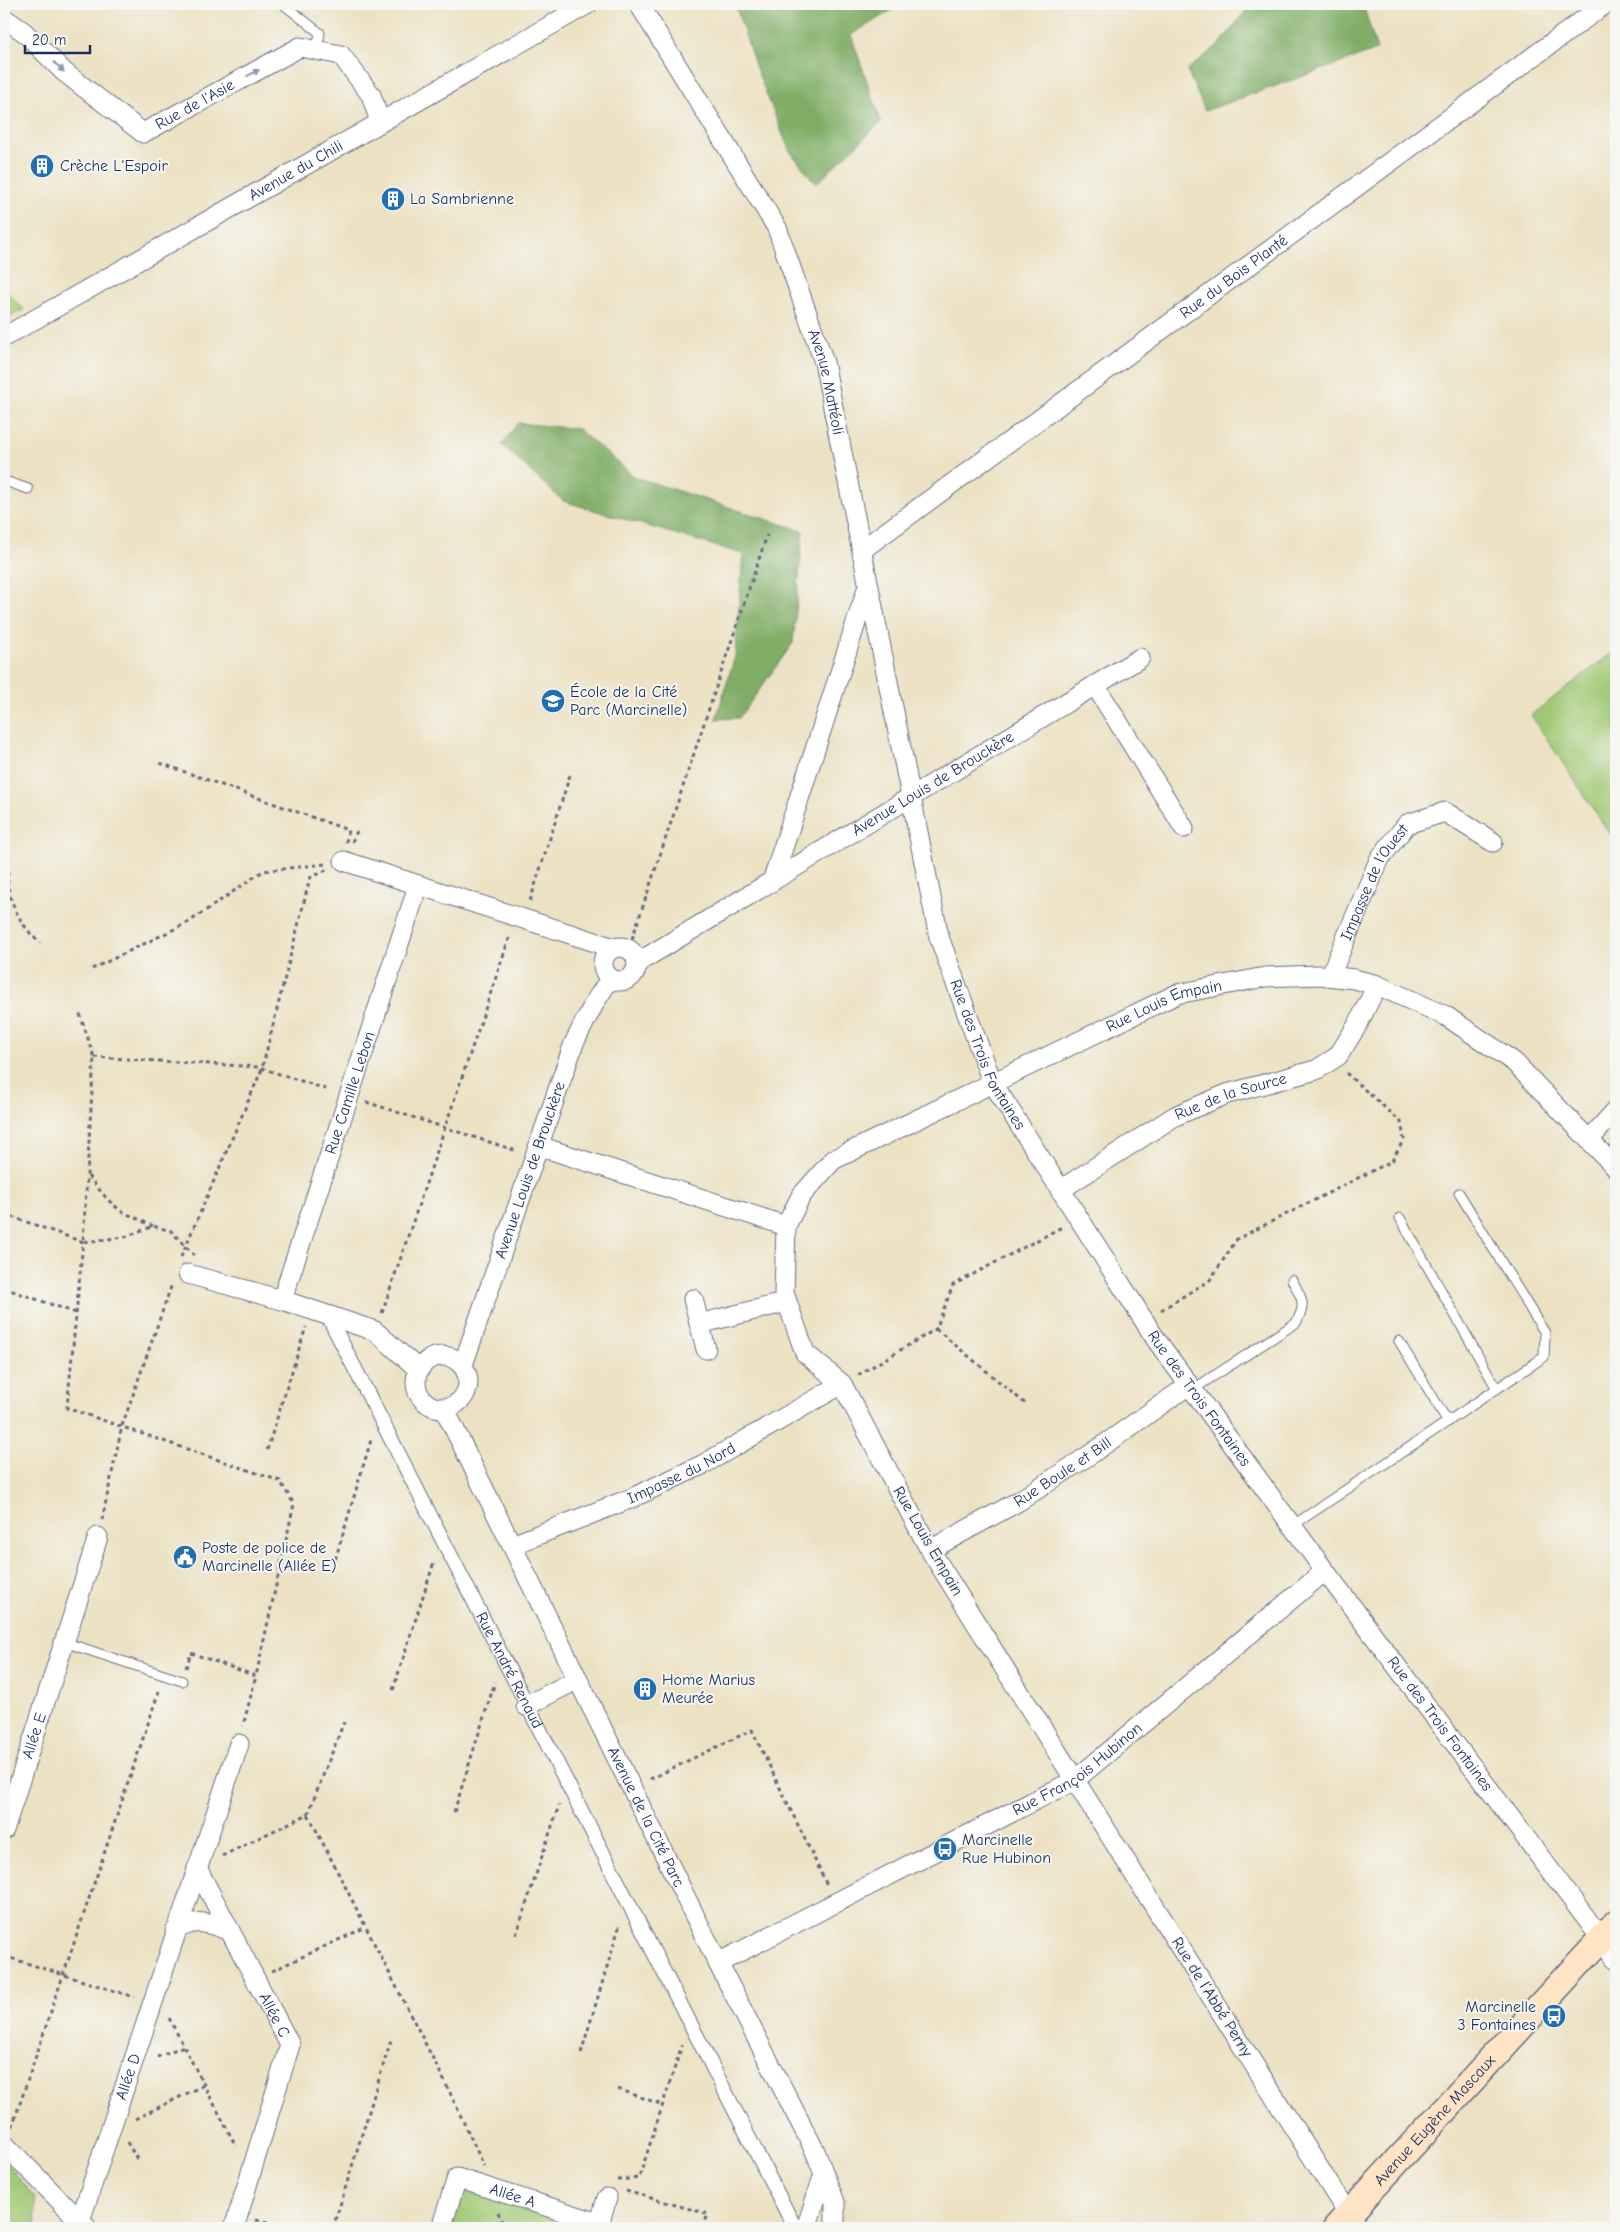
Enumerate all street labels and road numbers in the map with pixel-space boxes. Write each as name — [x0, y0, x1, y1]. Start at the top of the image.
street label: Rue de l'Asie — [152, 76, 238, 133]
street label: Avenue du Chili — [246, 137, 346, 204]
street label: Rue du Bois Planté — [1176, 231, 1291, 322]
street label: Avenue Mattéoli — [804, 327, 847, 436]
street label: Avenue Louis de Brouckère — [849, 728, 1017, 840]
street label: Impasse de l'Ouest — [1337, 820, 1412, 943]
street label: Rue des Trois Fontaines — [946, 977, 1029, 1133]
street label: Rue Louis Empain — [1103, 977, 1224, 1036]
street label: Rue Camille Lebon — [321, 1029, 379, 1157]
street label: Rue de la Source — [1172, 1069, 1289, 1124]
street label: Avenue Louis de Brouckère — [491, 1079, 569, 1261]
street label: Rue des Trois Fontaines — [1144, 1327, 1255, 1470]
street label: Rue Boule et Bill — [1011, 1433, 1115, 1511]
street label: Impasse du Nord — [625, 1439, 739, 1508]
street label: Rue Louis Empain — [889, 1483, 967, 1599]
street label: Rue André Renaud — [472, 1609, 547, 1731]
street label: Rue des Trois Fontaines — [1384, 1653, 1496, 1795]
street label: Allée E — [18, 1710, 50, 1761]
street label: Rue François Hubinon — [1010, 1719, 1146, 1819]
street label: Avenue de la Cité Parc — [604, 1744, 688, 1890]
street label: Rue de l’Abbé Perny — [1168, 1934, 1257, 2061]
street label: Allée C — [255, 1990, 293, 2040]
street label: Allée D — [112, 2051, 144, 2102]
street label: Avenue Eugène Mascaux — [1370, 2051, 1499, 2189]
street label: Allée A — [488, 2180, 538, 2211]

